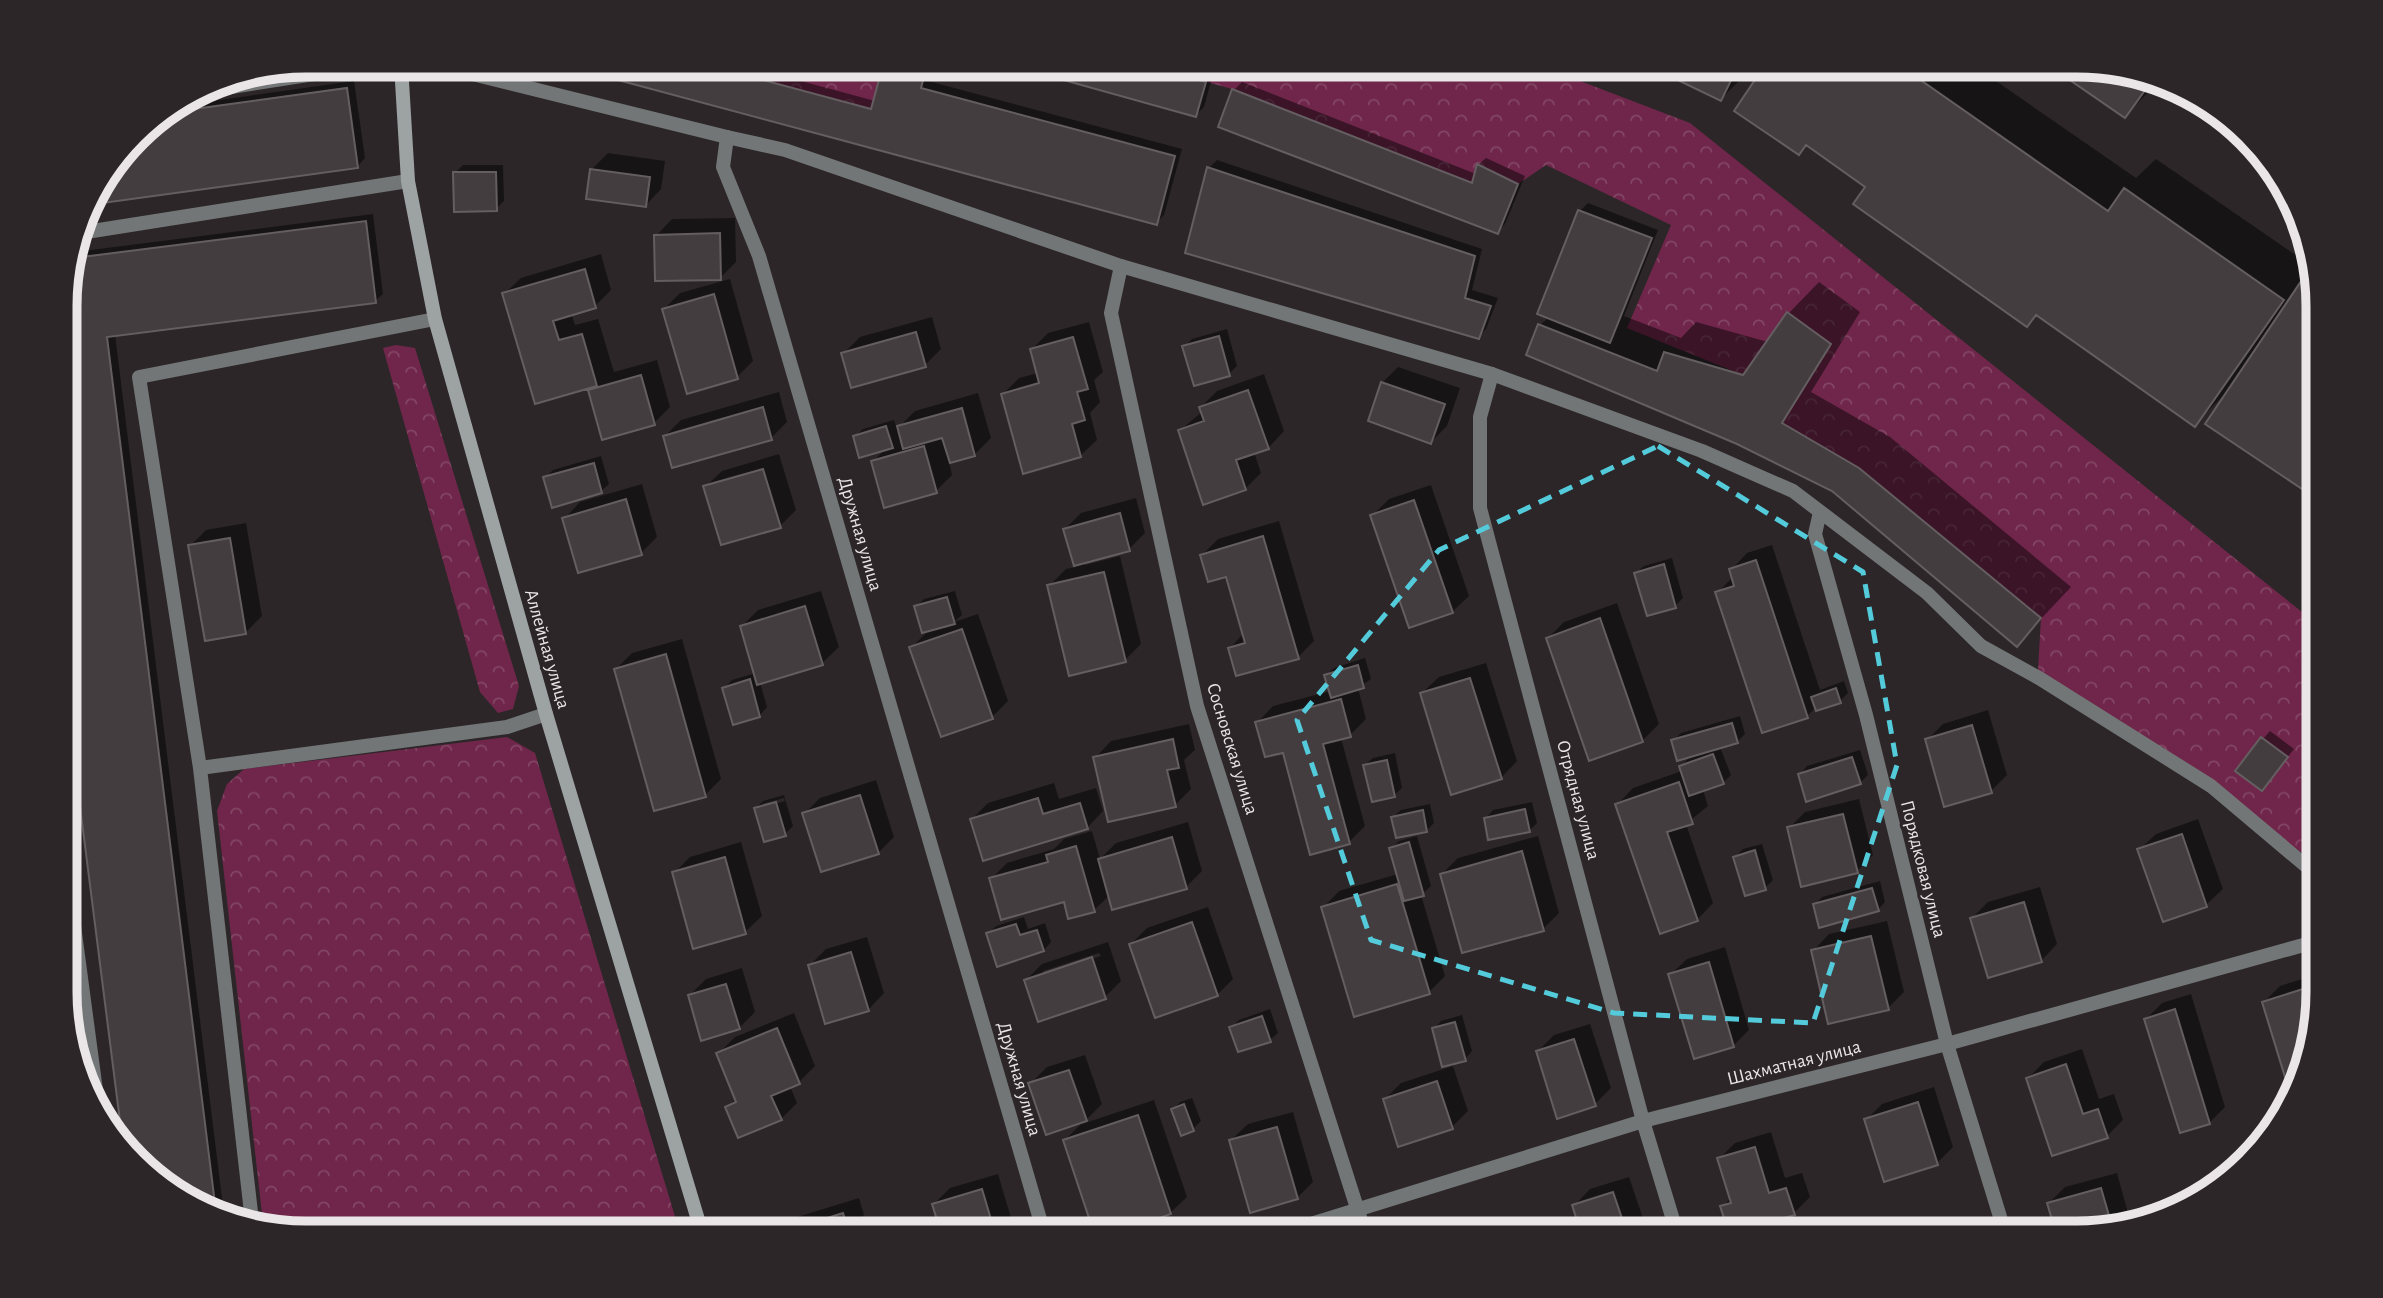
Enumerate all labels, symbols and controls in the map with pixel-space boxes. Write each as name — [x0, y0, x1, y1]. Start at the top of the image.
street label: Дружная улица — [835, 475, 885, 594]
street label: Аллейная улица — [521, 587, 573, 711]
street label: Сосновская улица — [1203, 681, 1261, 817]
street label: Отрядная улица — [1553, 738, 1603, 862]
street label: Порядковая улица — [1897, 798, 1949, 940]
street label: Дружная улица — [994, 1020, 1044, 1139]
street label: Шахматная улица — [1725, 1037, 1863, 1089]

